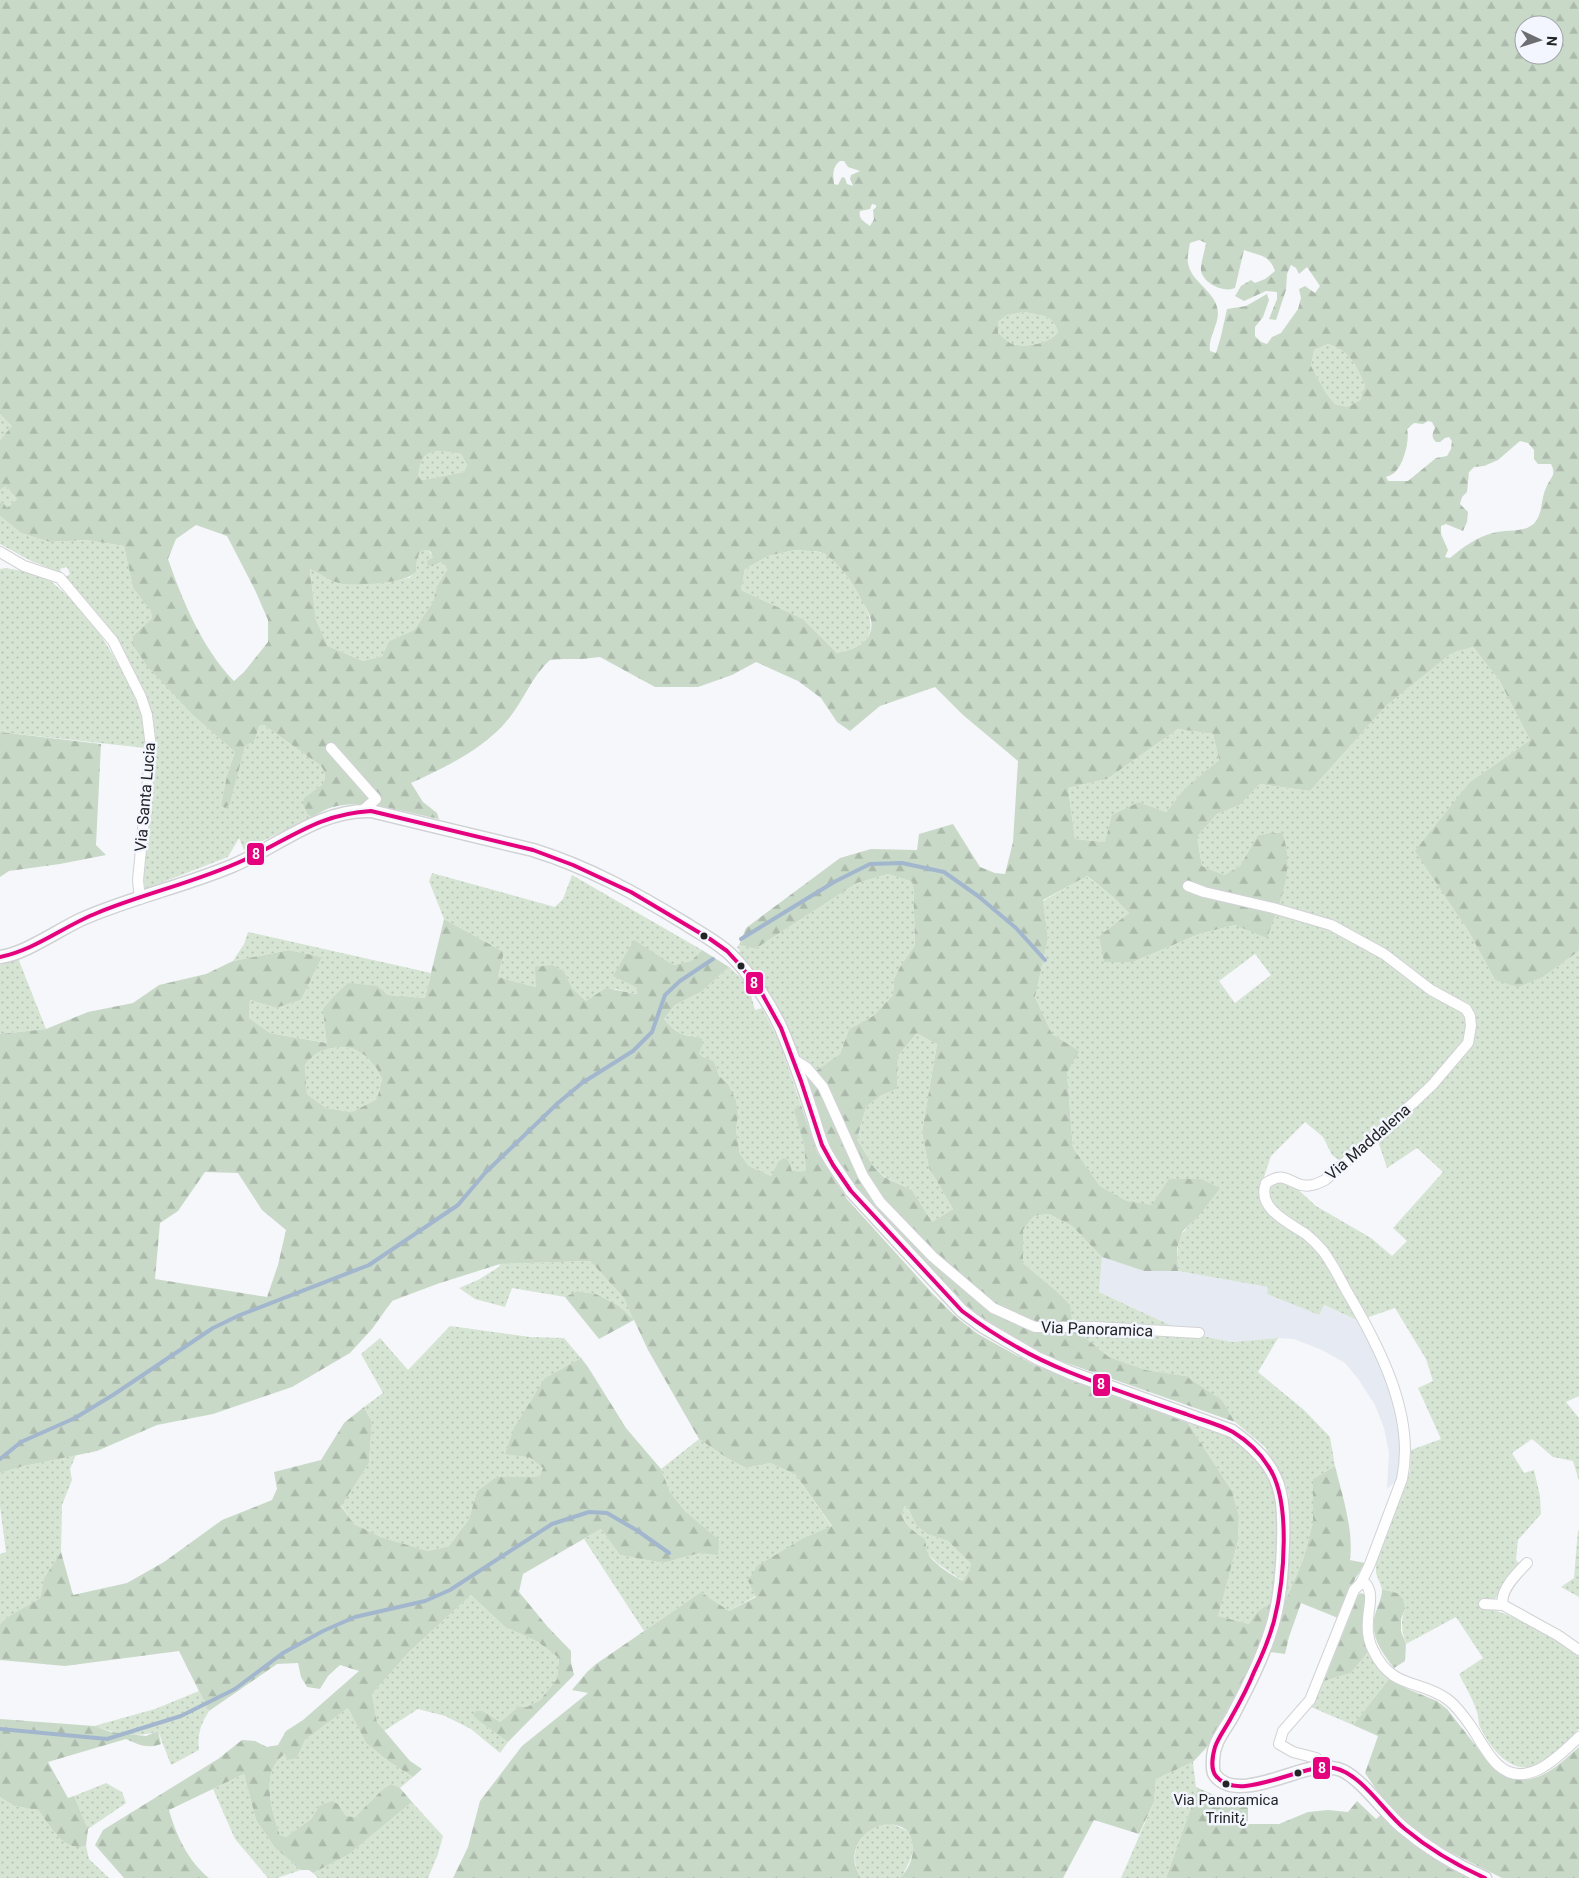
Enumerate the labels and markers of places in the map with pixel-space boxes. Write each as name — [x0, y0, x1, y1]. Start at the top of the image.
unlabelled marker — [699, 931, 709, 941]
unlabelled marker — [736, 961, 746, 971]
unlabelled marker — [1293, 1768, 1303, 1778]
marker: Via Panoramica Trinit¿ — [1221, 1779, 1231, 1789]
place label: Via Panoramica Trinit¿ — [1173, 1791, 1279, 1827]

